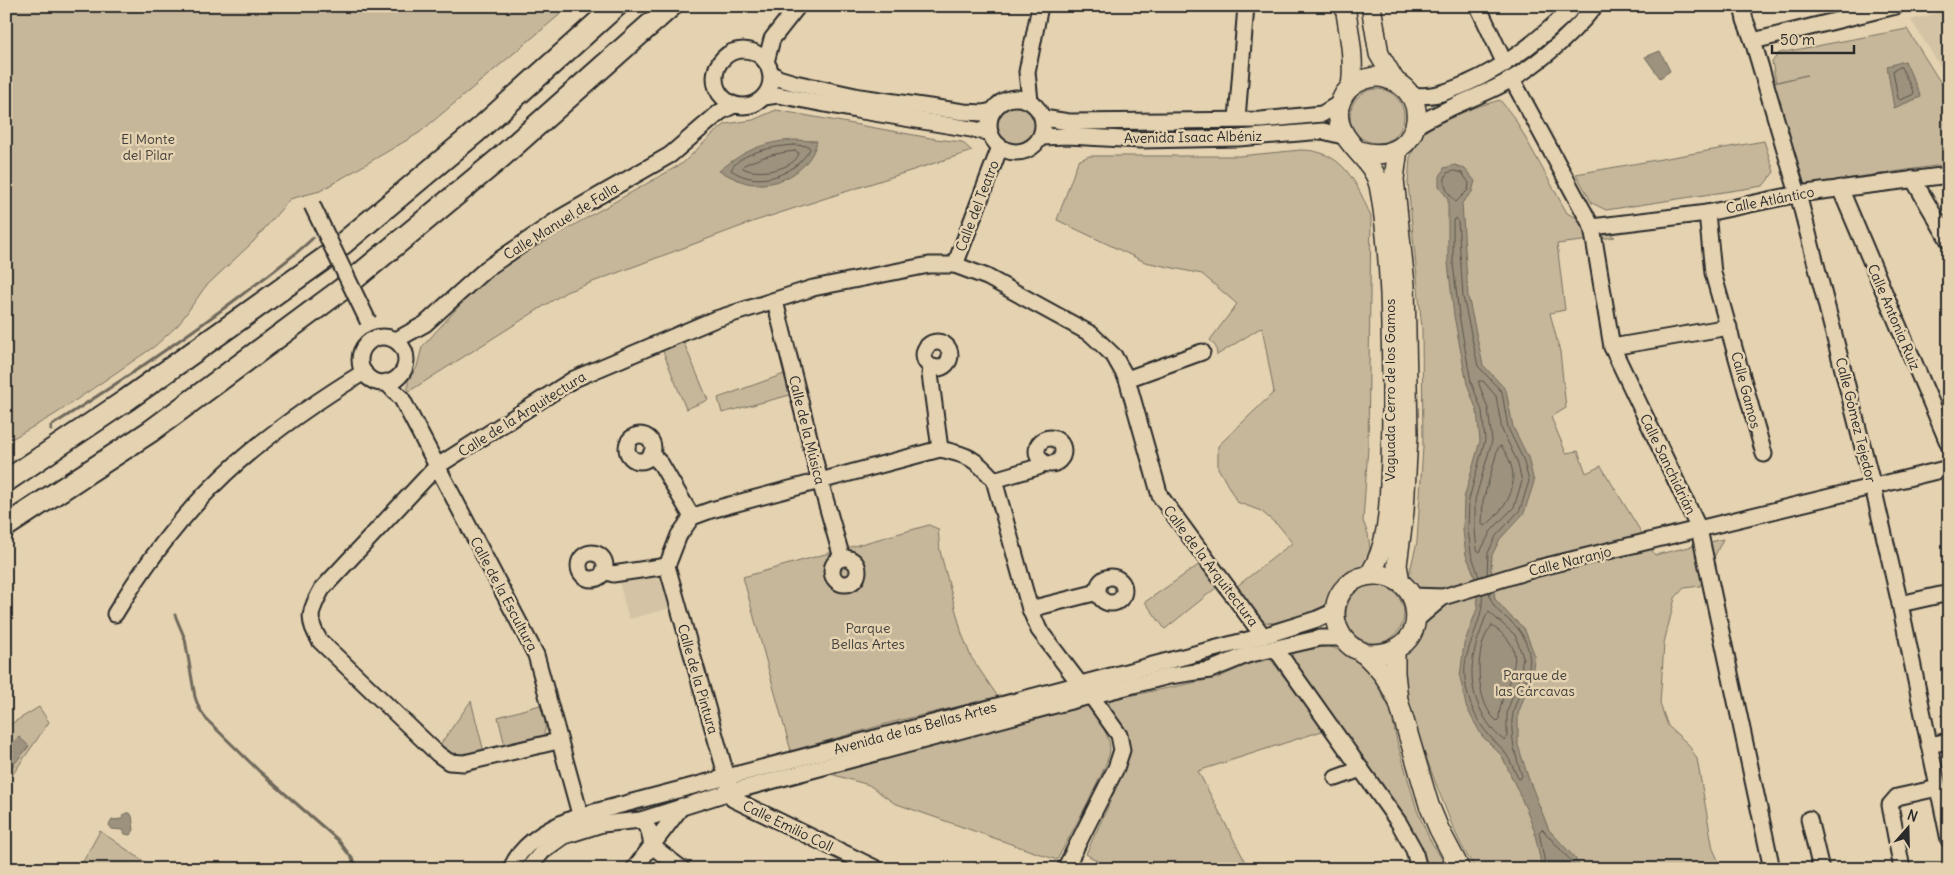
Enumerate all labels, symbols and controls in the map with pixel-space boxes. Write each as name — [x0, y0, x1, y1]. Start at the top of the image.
scale bar — [1772, 22, 1855, 54]
text: 50 m — [1780, 30, 1815, 49]
street label: Avenida Isaac Albéniz — [1124, 127, 1263, 147]
park label: El Monte del Pilar — [121, 130, 175, 164]
street label: Calle del Teatro — [951, 158, 1003, 254]
street label: Calle Manuel de Falla — [500, 178, 622, 264]
street label: Calle Atlántico — [1724, 183, 1816, 217]
street label: Calle Antonia Ruiz — [1864, 261, 1925, 373]
street label: Vaguada Cerro de los Gamos — [1381, 299, 1399, 481]
street label: Calle Gamos — [1727, 350, 1765, 430]
street label: Calle Gómez Tejedor — [1832, 356, 1880, 485]
street label: Calle de la Arquitectura — [455, 367, 589, 461]
street label: Calle de la Música — [785, 374, 829, 486]
street label: Calle Sanchidrián — [1636, 411, 1700, 517]
street label: Calle de la Arquitectura — [1160, 502, 1262, 630]
street label: Calle de la Escultura — [466, 534, 542, 654]
street label: Calle Naranjo — [1527, 542, 1613, 580]
park label: Parque Bellas Artes — [831, 619, 905, 653]
street label: Calle de la Pintura — [674, 622, 722, 736]
park label: Parque de las Cárcavas — [1495, 666, 1575, 700]
street label: Avenida de las Bellas Artes — [832, 698, 998, 758]
street label: Calle Emilio Coll — [740, 796, 836, 856]
north arrow — [1882, 802, 1932, 852]
text: N — [1905, 806, 1920, 826]

